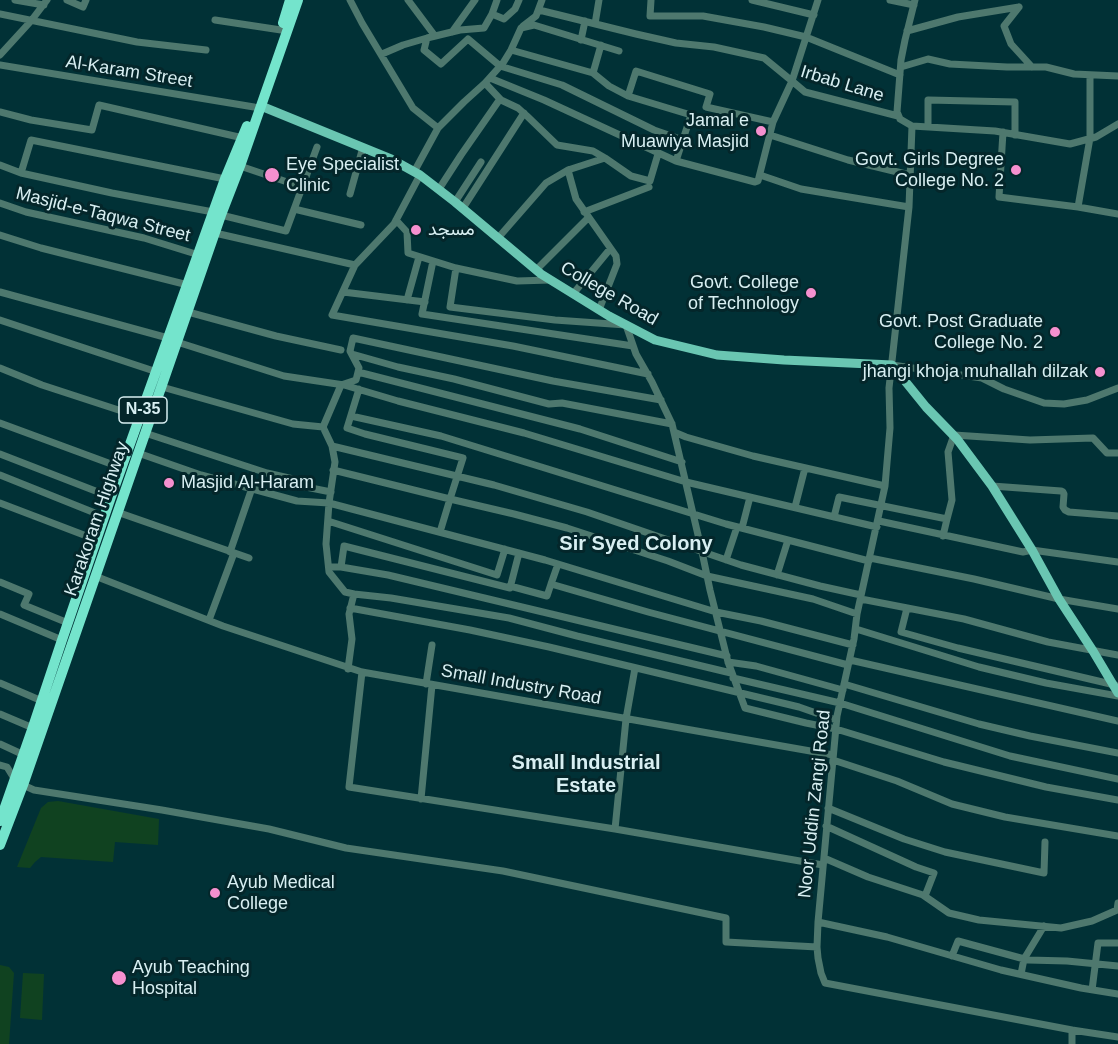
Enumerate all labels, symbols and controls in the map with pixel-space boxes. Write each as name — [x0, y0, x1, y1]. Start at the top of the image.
street label: Al-Karam Street — [64, 51, 194, 93]
street label: Irbab Lane — [798, 61, 886, 107]
place label: Jamal e Muawiya Masjid — [621, 110, 749, 152]
marker: Jamal e Muawiya Masjid — [754, 124, 768, 138]
place label: Govt. Girls Degree College No. 2 — [855, 149, 1004, 192]
place label: Eye Specialist Clinic — [286, 154, 399, 196]
marker: Govt. Girls Degree College No. 2 — [1009, 163, 1023, 177]
marker: Eye Specialist Clinic — [263, 166, 281, 184]
street label: Masjid-e-Taqwa Street — [14, 183, 192, 247]
place label: مسجد — [428, 219, 475, 241]
marker: مسجد — [409, 223, 423, 237]
street label: College Road — [556, 257, 662, 331]
place label: Govt. College of Technology — [688, 272, 799, 314]
marker: Govt. College of Technology — [804, 286, 818, 300]
place label: Govt. Post Graduate College No. 2 — [879, 311, 1043, 354]
marker: Govt. Post Graduate College No. 2 — [1048, 325, 1062, 339]
place label: jhangi khoja muhallah dilzak — [863, 361, 1088, 383]
marker: jhangi khoja muhallah dilzak — [1093, 365, 1107, 379]
road number: N-35 — [119, 397, 167, 423]
street label: Karakoram Highway — [60, 439, 134, 599]
place label: Masjid Al-Haram — [181, 472, 314, 494]
marker: Masjid Al-Haram — [162, 476, 176, 490]
district label: Sir Syed Colony — [559, 532, 713, 556]
street label: Small Industry Road — [439, 660, 603, 710]
street label: Noor Uddin Zangi Road — [794, 709, 836, 899]
district label: Small Industrial Estate — [512, 751, 660, 798]
place label: Ayub Medical College — [227, 872, 335, 914]
marker: Ayub Medical College — [208, 886, 222, 900]
place label: Ayub Teaching Hospital — [132, 957, 250, 1000]
marker: Ayub Teaching Hospital — [110, 969, 128, 987]

